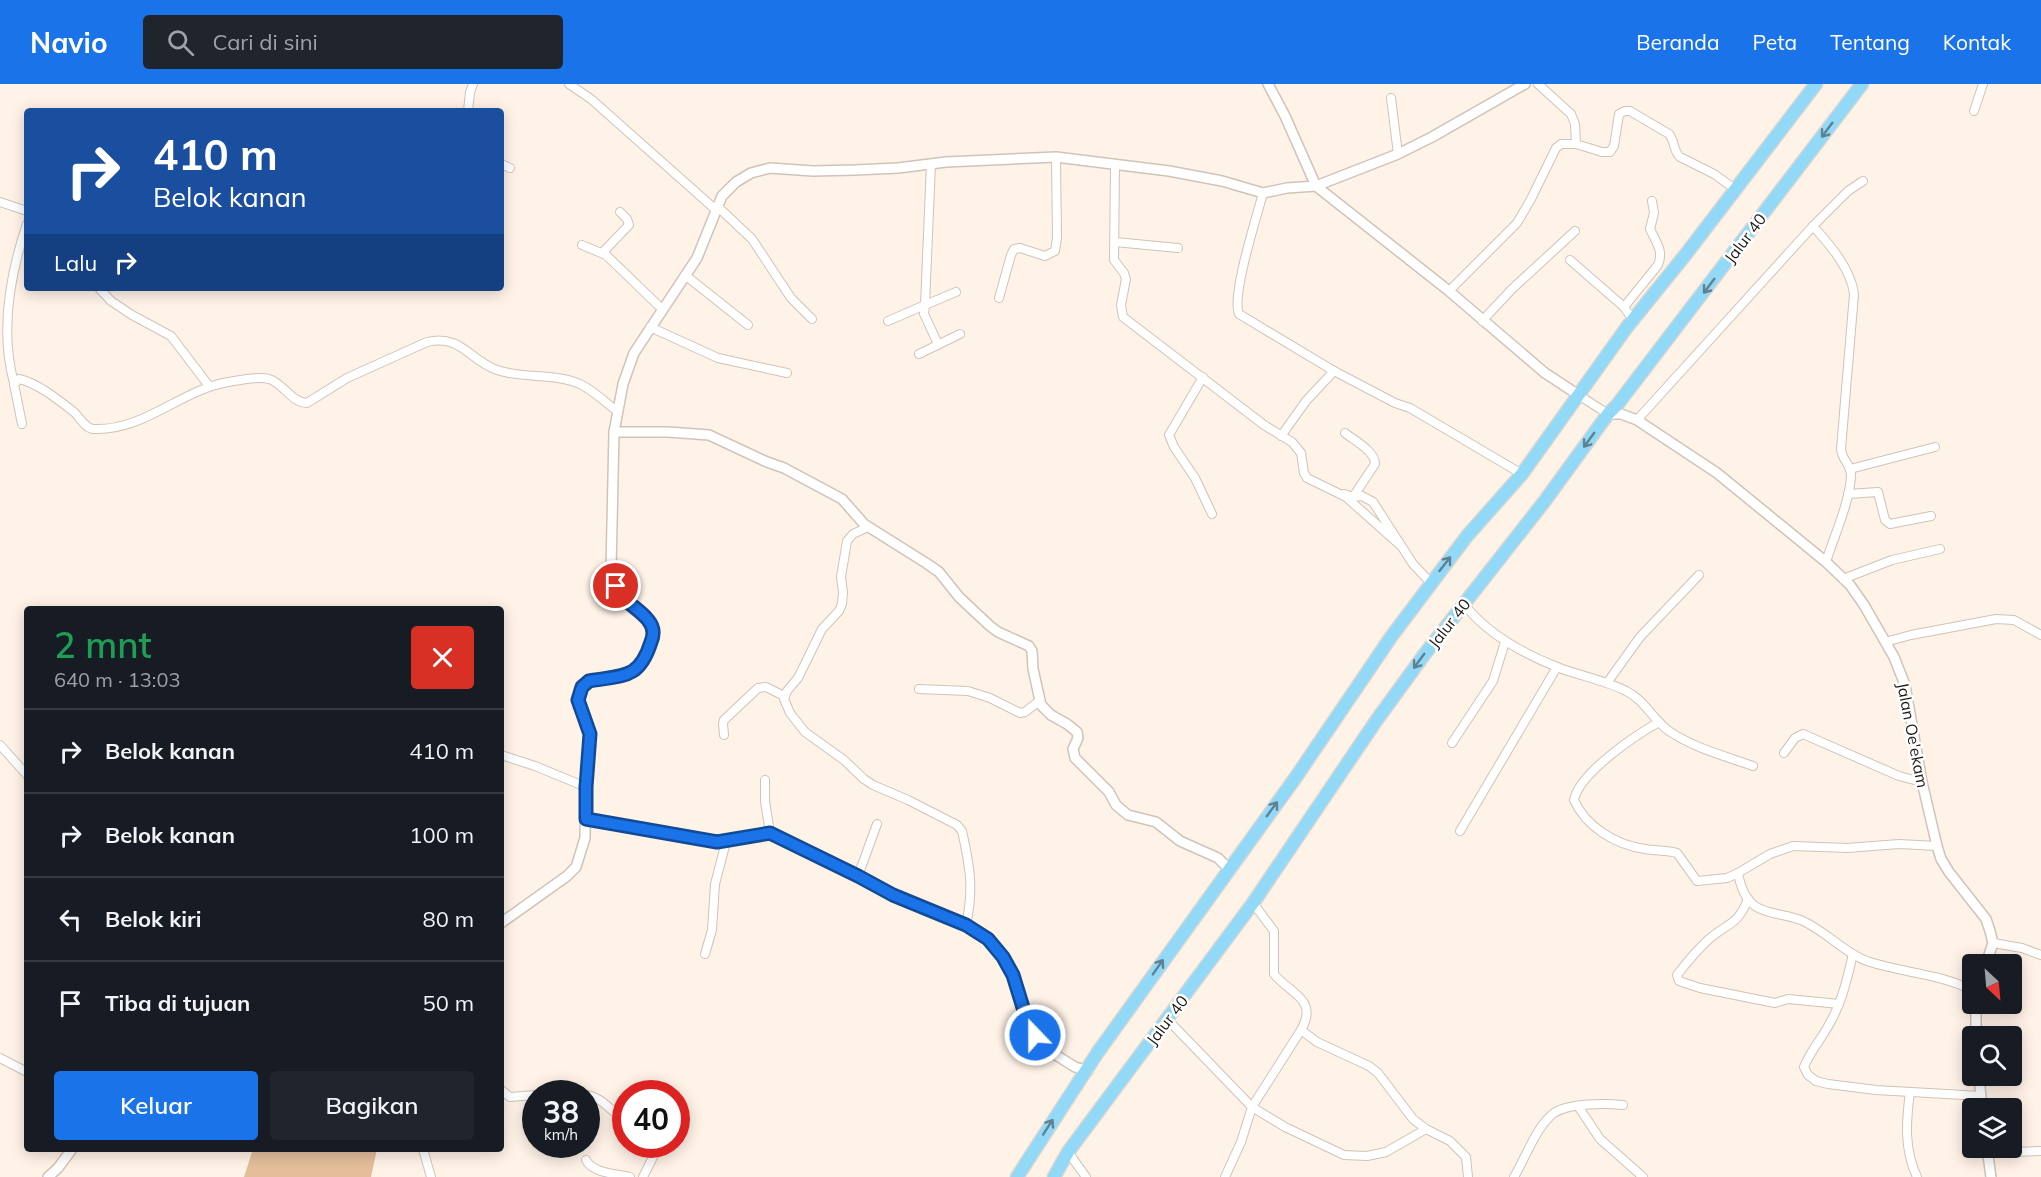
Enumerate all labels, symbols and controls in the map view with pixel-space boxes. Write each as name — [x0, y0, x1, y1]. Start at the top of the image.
search box — [143, 15, 563, 69]
text: Navio — [30, 25, 107, 60]
icon: search — [164, 26, 197, 59]
text: Cari di sini — [212, 28, 318, 56]
text: Beranda — [1636, 29, 1720, 55]
text: Peta — [1753, 29, 1797, 55]
text: Tentang — [1830, 29, 1910, 55]
text: Kontak — [1943, 29, 2011, 55]
one-way arrow — [1820, 122, 1833, 138]
text: 410 m — [153, 128, 278, 181]
icon: right — [54, 132, 132, 210]
text: Belok kanan — [153, 180, 307, 214]
street label: Jalur 40 — [1720, 209, 1770, 267]
icon: right — [109, 246, 142, 279]
text: Lalu — [54, 249, 97, 277]
one-way arrow — [1703, 278, 1716, 294]
one-way arrow — [1583, 431, 1595, 447]
one-way arrow — [1439, 556, 1452, 572]
pin — [590, 560, 641, 611]
icon: arrive — [599, 569, 632, 602]
street label: Jalur 40 — [1424, 594, 1474, 652]
text: 2 mnt — [54, 622, 152, 667]
button: close — [411, 626, 474, 689]
one-way arrow — [1413, 652, 1426, 668]
text: 640 m · 13:03 — [54, 667, 180, 692]
street label: Jalan Oe'ekam — [1893, 681, 1933, 789]
icon: right — [54, 735, 87, 768]
text: Belok kanan — [105, 737, 235, 765]
text: 410 m — [409, 737, 474, 765]
one-way arrow — [1266, 801, 1279, 817]
icon: right — [54, 819, 87, 852]
text: Belok kanan — [105, 821, 235, 849]
text: 100 m — [409, 821, 474, 849]
icon: left — [54, 903, 87, 936]
text: Belok kiri — [105, 905, 201, 933]
text: 80 m — [423, 905, 474, 933]
north arrow — [1962, 954, 2022, 1014]
map controls — [1962, 954, 2022, 1158]
one-way arrow — [1152, 959, 1164, 976]
icon: arrive — [54, 987, 87, 1020]
text: Tiba di tujuan — [105, 989, 250, 1017]
text: 50 m — [423, 989, 474, 1017]
street label: Jalur 40 — [1142, 991, 1192, 1049]
position arrow — [1003, 1003, 1067, 1067]
button: search — [1962, 1026, 2022, 1086]
button: Keluar — [54, 1071, 258, 1140]
button: Bagikan — [270, 1071, 474, 1140]
speed limit sign: 40 — [612, 1080, 690, 1158]
text: 38 — [543, 1093, 579, 1131]
button: layers — [1962, 1098, 2022, 1158]
one-way arrow — [1041, 1119, 1054, 1136]
text: km/h — [544, 1125, 578, 1144]

